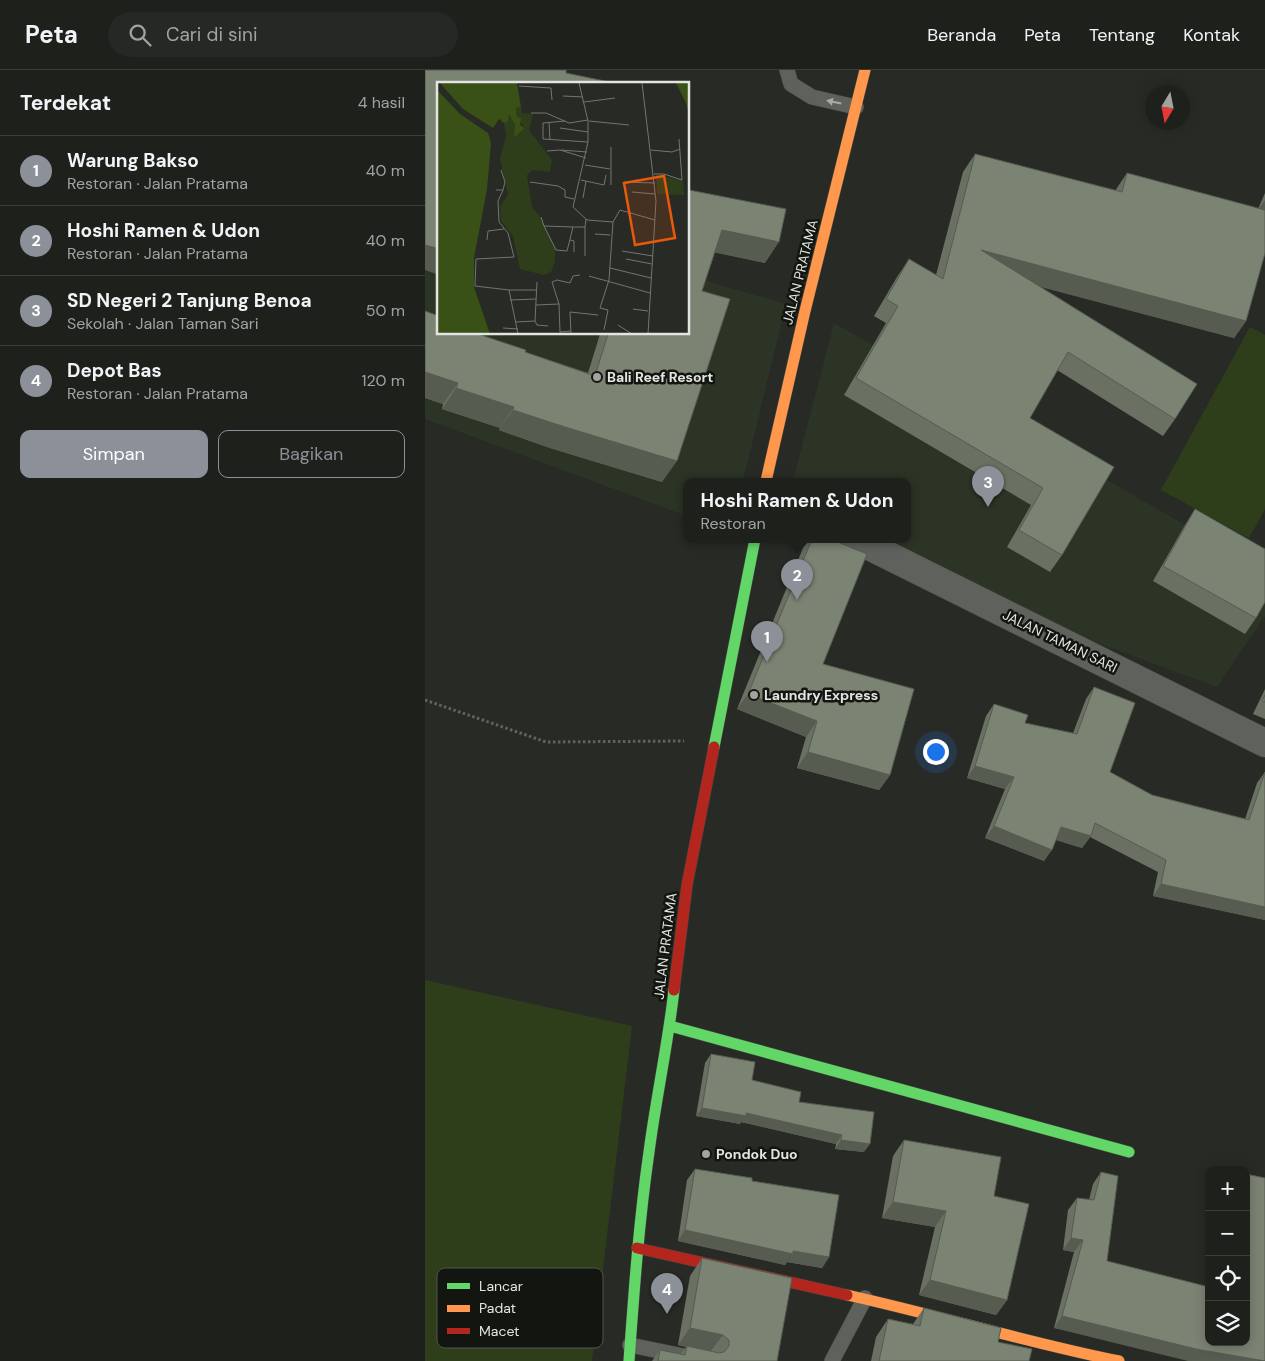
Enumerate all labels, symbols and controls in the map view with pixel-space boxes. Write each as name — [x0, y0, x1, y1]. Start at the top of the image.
search box — [108, 12, 458, 57]
text: Peta — [25, 19, 78, 50]
icon: search — [126, 21, 154, 49]
text: Cari di sini — [166, 22, 258, 47]
text: Beranda — [927, 23, 996, 47]
text: Peta — [1024, 23, 1061, 47]
text: Tentang — [1089, 23, 1155, 47]
text: Kontak — [1183, 23, 1240, 47]
inset map — [437, 82, 690, 335]
north arrow — [1145, 85, 1190, 130]
text: Terdekat — [20, 89, 111, 117]
text: 4 hasil — [358, 92, 405, 113]
one-way arrow — [826, 98, 841, 106]
text: Warung Bakso — [67, 148, 199, 173]
text: 1 — [33, 160, 39, 181]
text: 40 m — [366, 160, 405, 181]
text: Restoran · Jalan Pratama — [67, 173, 248, 194]
text: Hoshi Ramen & Udon — [67, 218, 260, 243]
street label: JALAN PRATAMA — [778, 218, 822, 326]
text: 2 — [31, 230, 41, 251]
text: 40 m — [366, 230, 405, 251]
text: Restoran · Jalan Pratama — [67, 243, 248, 264]
text: SD Negeri 2 Tanjung Benoa — [67, 288, 312, 313]
text: 3 — [31, 300, 41, 321]
text: 50 m — [366, 300, 405, 321]
text: Sekolah · Jalan Taman Sari — [67, 313, 259, 334]
text: Depot Bas — [67, 358, 162, 383]
place label: Bali Reef Resort — [607, 368, 713, 386]
text: 4 — [31, 370, 41, 391]
text: 120 m — [361, 370, 405, 391]
marker: Bali Reef Resort — [591, 371, 603, 383]
text: Restoran · Jalan Pratama — [67, 383, 248, 404]
button: Simpan — [20, 430, 208, 478]
button: Bagikan — [218, 430, 405, 478]
pin: 3 — [972, 466, 1004, 507]
popup — [683, 478, 911, 543]
text: Hoshi Ramen & Udon — [700, 488, 894, 513]
text: Restoran — [700, 513, 766, 534]
pin: 2 — [781, 559, 813, 600]
street label: JALAN TAMAN SARI — [1000, 605, 1120, 677]
pin: 1 — [751, 621, 783, 662]
place label: Laundry Express — [764, 686, 878, 704]
marker: Laundry Express — [748, 689, 760, 701]
your location — [923, 739, 949, 765]
street label: JALAN PRATAMA — [650, 891, 680, 1001]
place label: Pondok Duo — [716, 1145, 798, 1163]
marker: Pondok Duo — [700, 1148, 712, 1160]
map controls — [1205, 1166, 1250, 1346]
button: + — [1205, 1166, 1250, 1211]
button: − — [1205, 1211, 1250, 1256]
button: locate — [1205, 1256, 1250, 1301]
legend — [437, 1268, 603, 1348]
pin: 4 — [651, 1273, 683, 1314]
text: Lancar — [479, 1277, 523, 1295]
text: Padat — [479, 1299, 516, 1317]
button: layers — [1205, 1301, 1250, 1346]
text: Macet — [479, 1322, 520, 1340]

